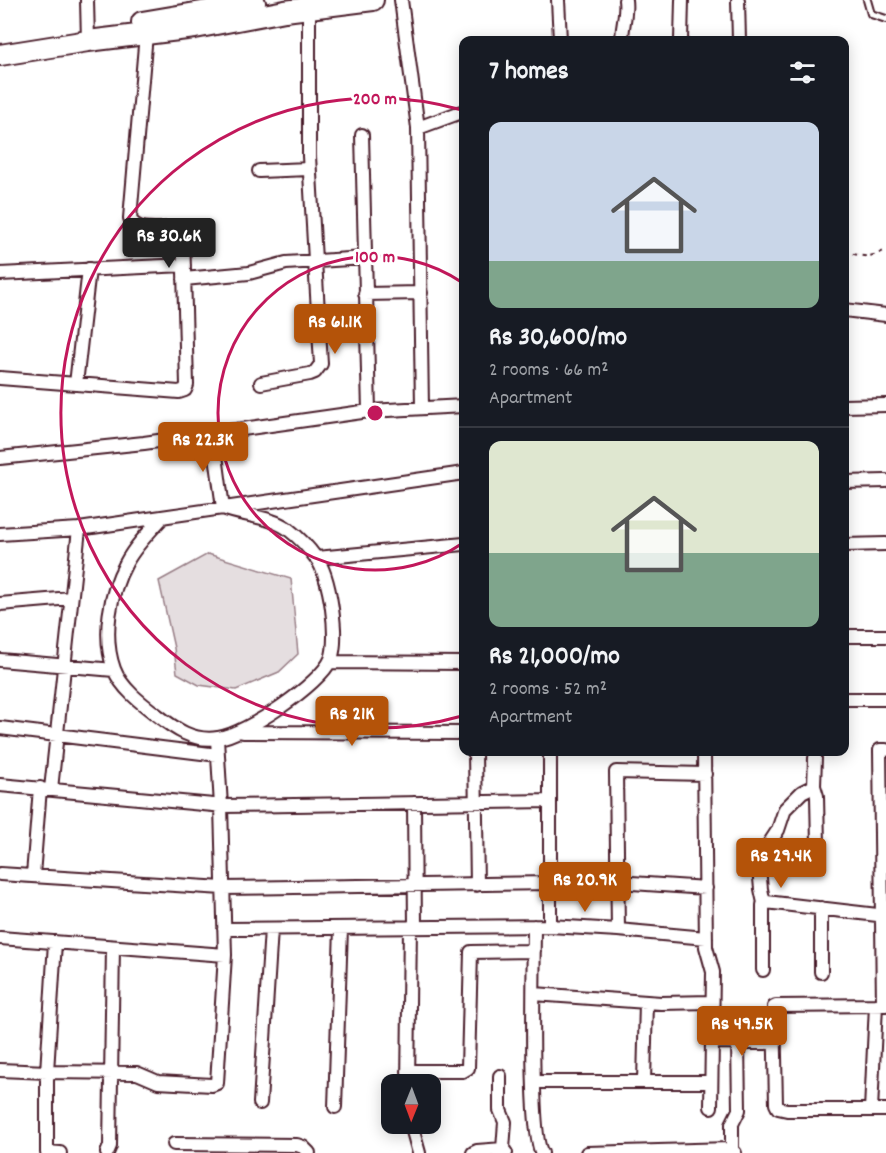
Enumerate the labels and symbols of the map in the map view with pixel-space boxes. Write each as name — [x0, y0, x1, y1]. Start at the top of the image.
text: 200 m — [353, 88, 397, 113]
pin: Rs 30.6K — [107, 218, 231, 269]
text: 100 m — [355, 246, 395, 271]
pin: Rs 61.1K — [273, 304, 397, 355]
centre of rings — [365, 403, 385, 423]
pin: Rs 22.3K — [141, 422, 265, 473]
pin: Rs 21K — [303, 696, 401, 747]
pin: Rs 29.4K — [719, 838, 843, 889]
pin: Rs 20.9K — [523, 862, 647, 913]
pin: Rs 49.5K — [680, 1006, 804, 1057]
north arrow — [381, 1074, 441, 1134]

